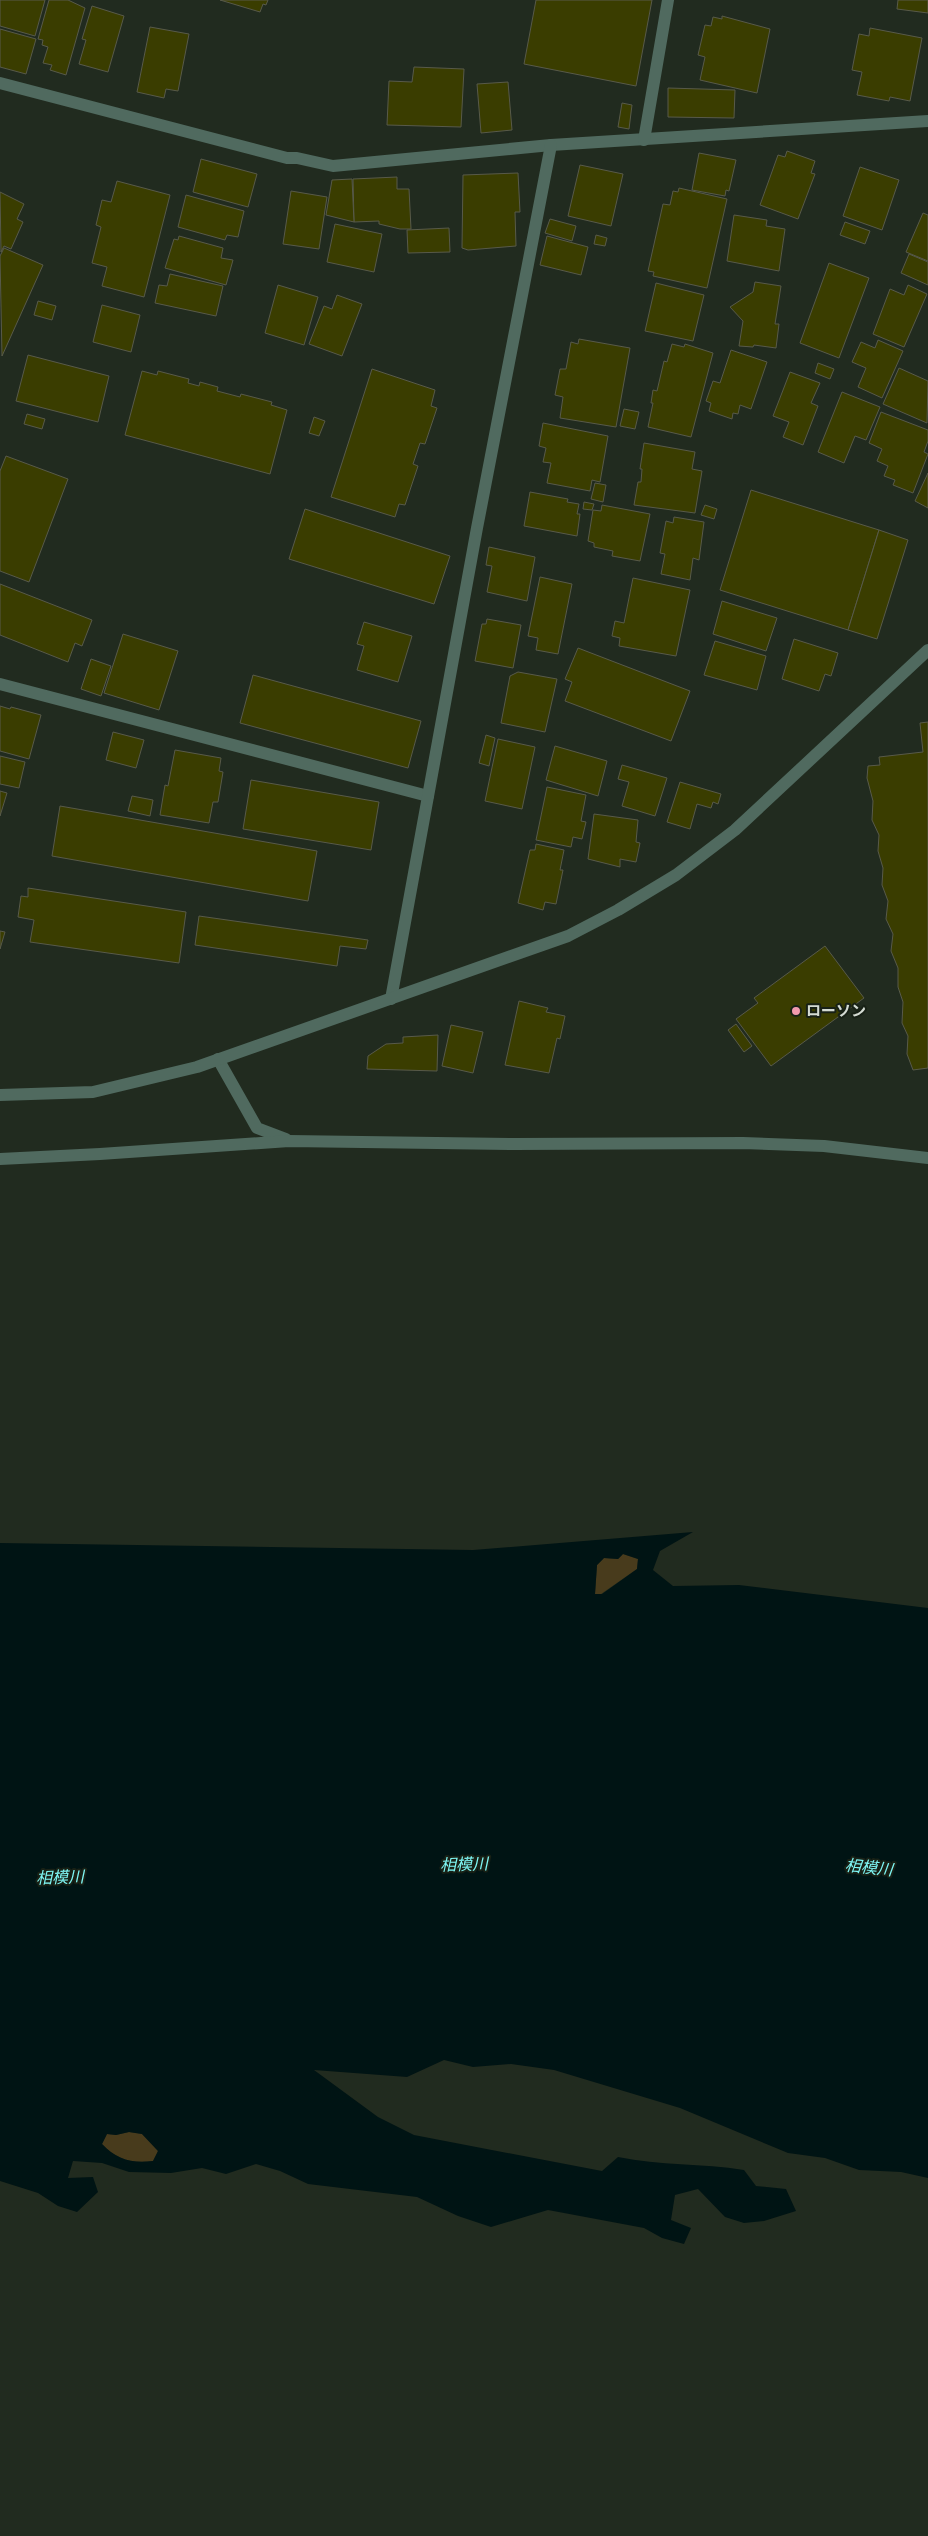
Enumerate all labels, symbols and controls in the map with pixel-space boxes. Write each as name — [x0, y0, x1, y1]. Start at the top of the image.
place label: ローソン — [806, 1002, 866, 1019]
marker: ローソン — [790, 1005, 802, 1017]
water label: 相模川 — [440, 1854, 490, 1874]
water label: 相模川 — [844, 1856, 896, 1879]
water label: 相模川 — [36, 1867, 86, 1887]

